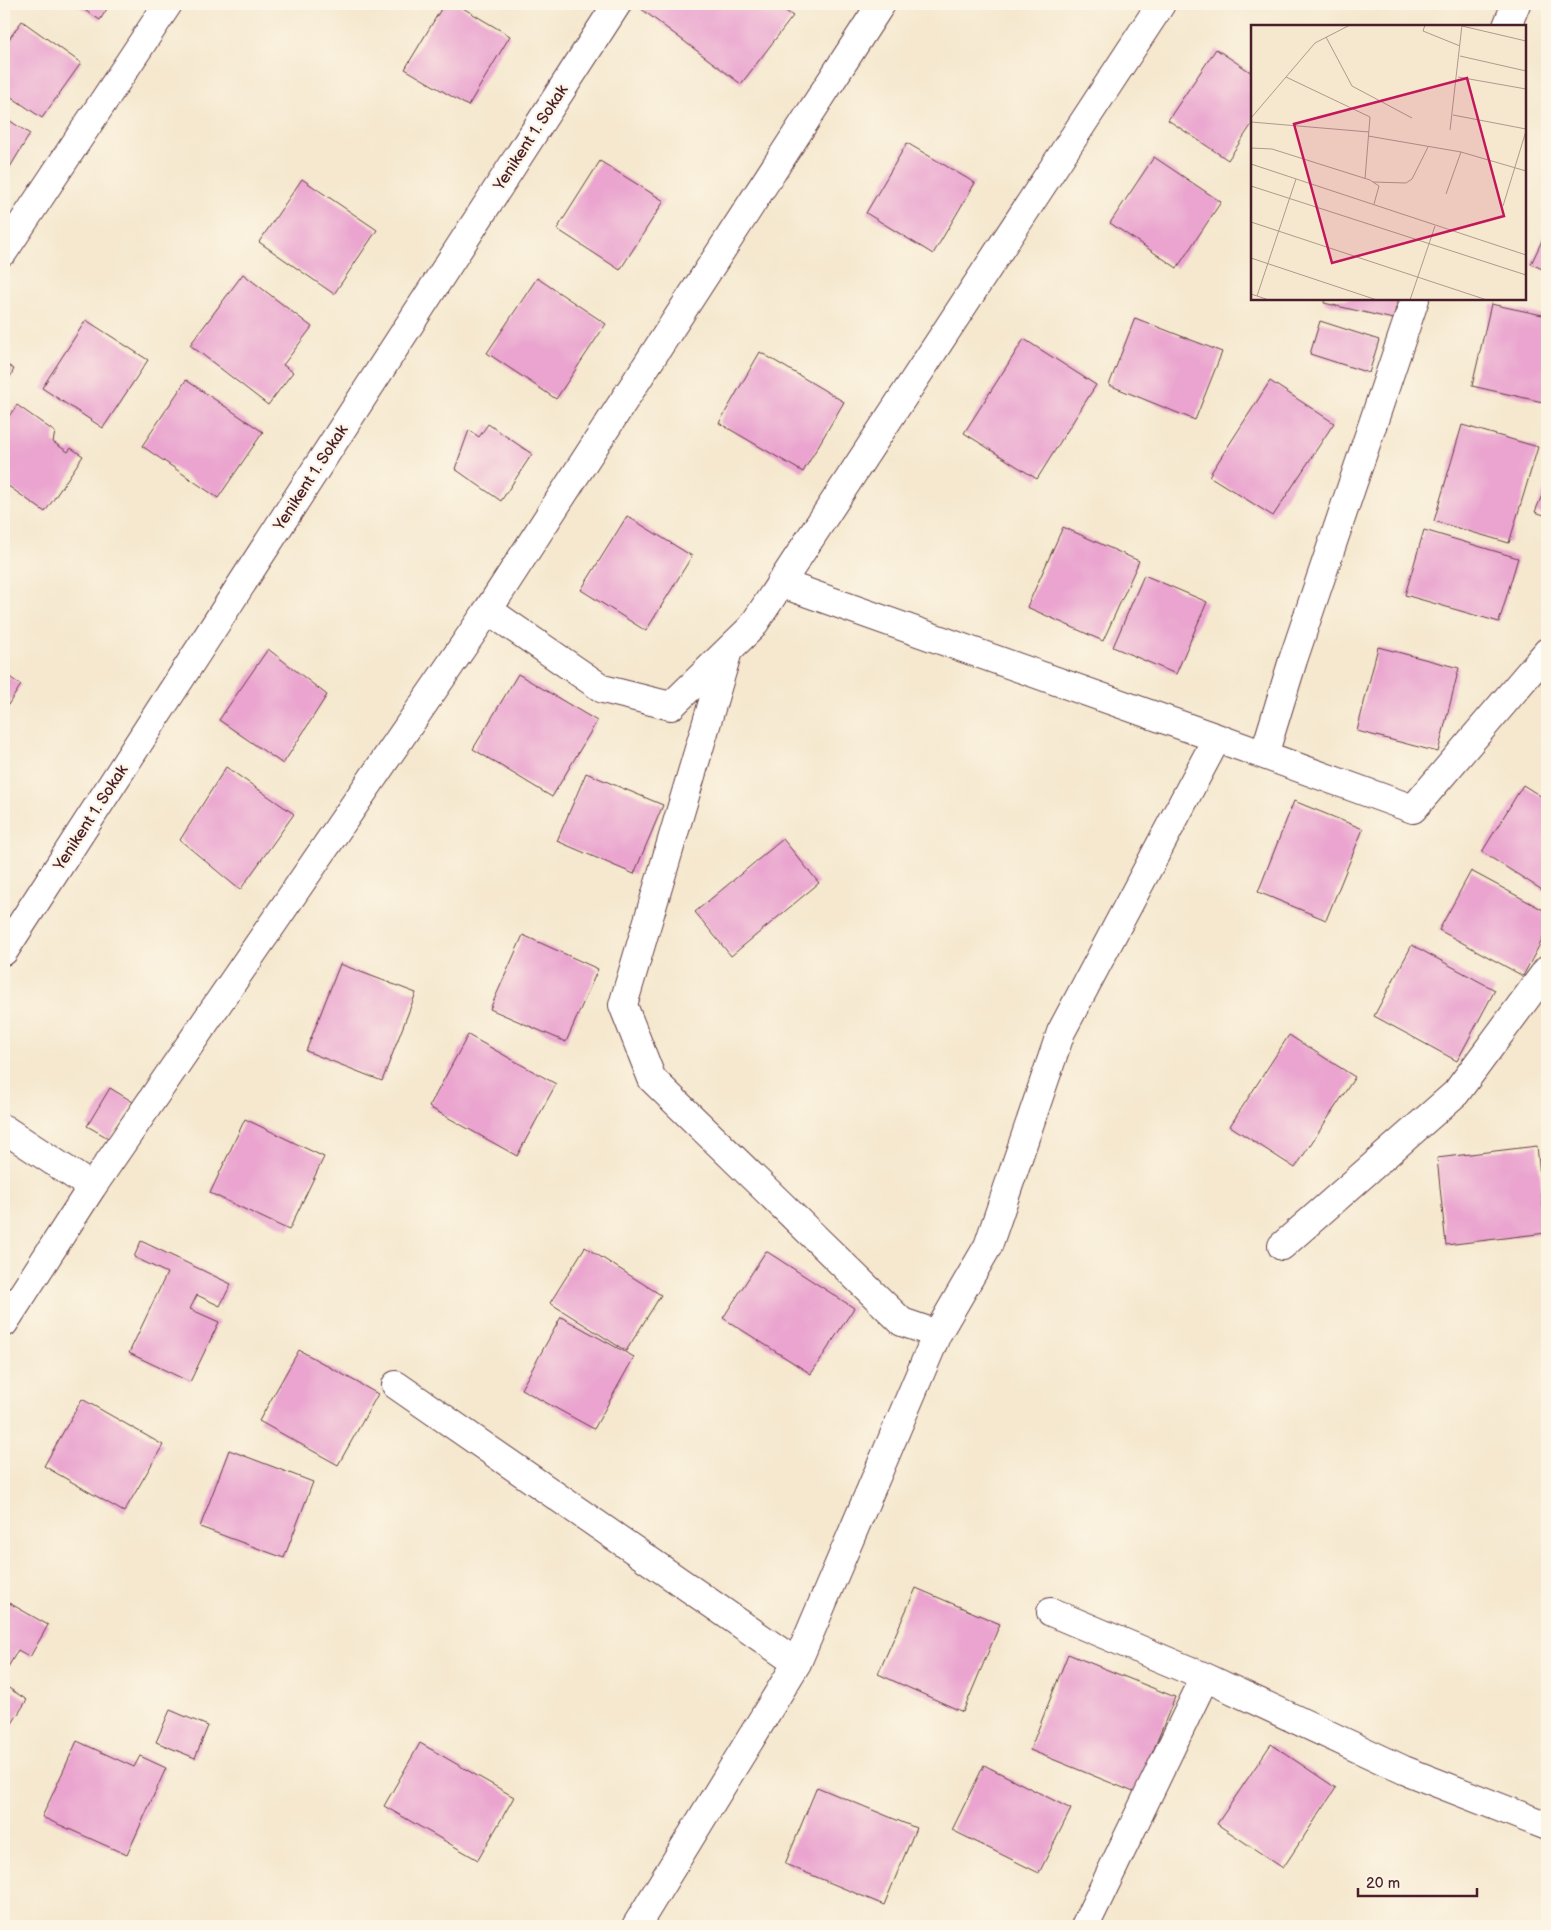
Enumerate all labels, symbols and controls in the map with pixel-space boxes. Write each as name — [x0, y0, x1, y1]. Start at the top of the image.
inset map — [1251, 25, 1526, 300]
street label: Yenikent 1. Sokak — [489, 81, 573, 195]
street label: Yenikent 1. Sokak — [269, 421, 353, 535]
street label: Yenikent 1. Sokak — [49, 761, 133, 875]
scale bar — [1358, 1865, 1477, 1897]
text: 20 m — [1366, 1874, 1400, 1893]

